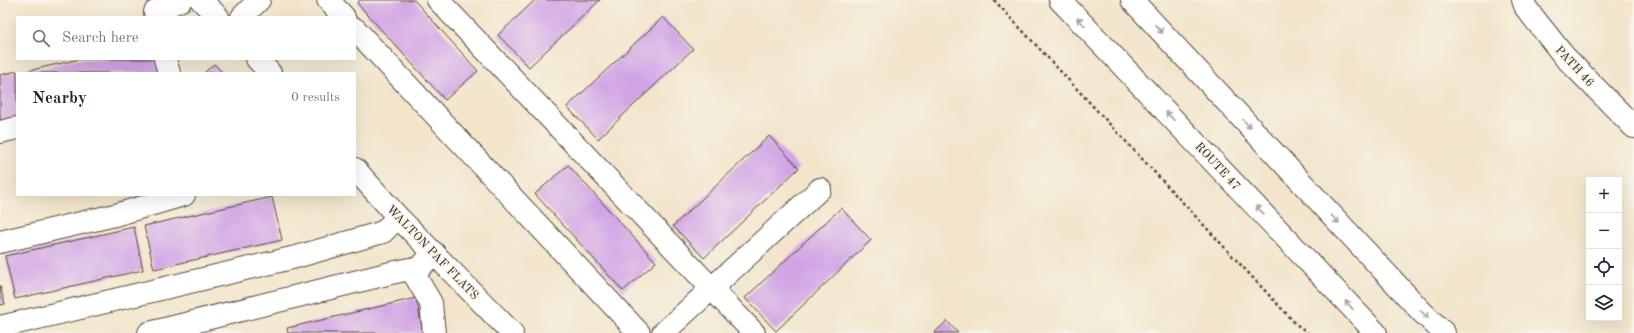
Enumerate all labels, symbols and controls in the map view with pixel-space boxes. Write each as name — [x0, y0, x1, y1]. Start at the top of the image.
search box — [16, 16, 356, 60]
one-way arrow — [1076, 17, 1085, 27]
one-way arrow — [1154, 23, 1163, 34]
icon: search — [30, 27, 52, 49]
text: Search here — [62, 31, 139, 46]
street label: PATH 46 — [1553, 44, 1596, 89]
text: Nearby — [32, 90, 87, 107]
text: 0 results — [291, 91, 340, 104]
one-way arrow — [1165, 111, 1175, 121]
one-way arrow — [1242, 119, 1252, 129]
street label: ROUTE 47 — [1192, 141, 1242, 193]
map controls — [1586, 177, 1622, 321]
button: + — [1586, 177, 1622, 213]
street label: WALTON PAF FLATS — [384, 203, 480, 302]
one-way arrow — [1255, 205, 1264, 215]
button: − — [1586, 213, 1622, 249]
one-way arrow — [1331, 214, 1340, 224]
button: locate — [1586, 249, 1622, 285]
button: layers — [1586, 285, 1622, 321]
one-way arrow — [1344, 300, 1354, 310]
one-way arrow — [1419, 309, 1429, 319]

